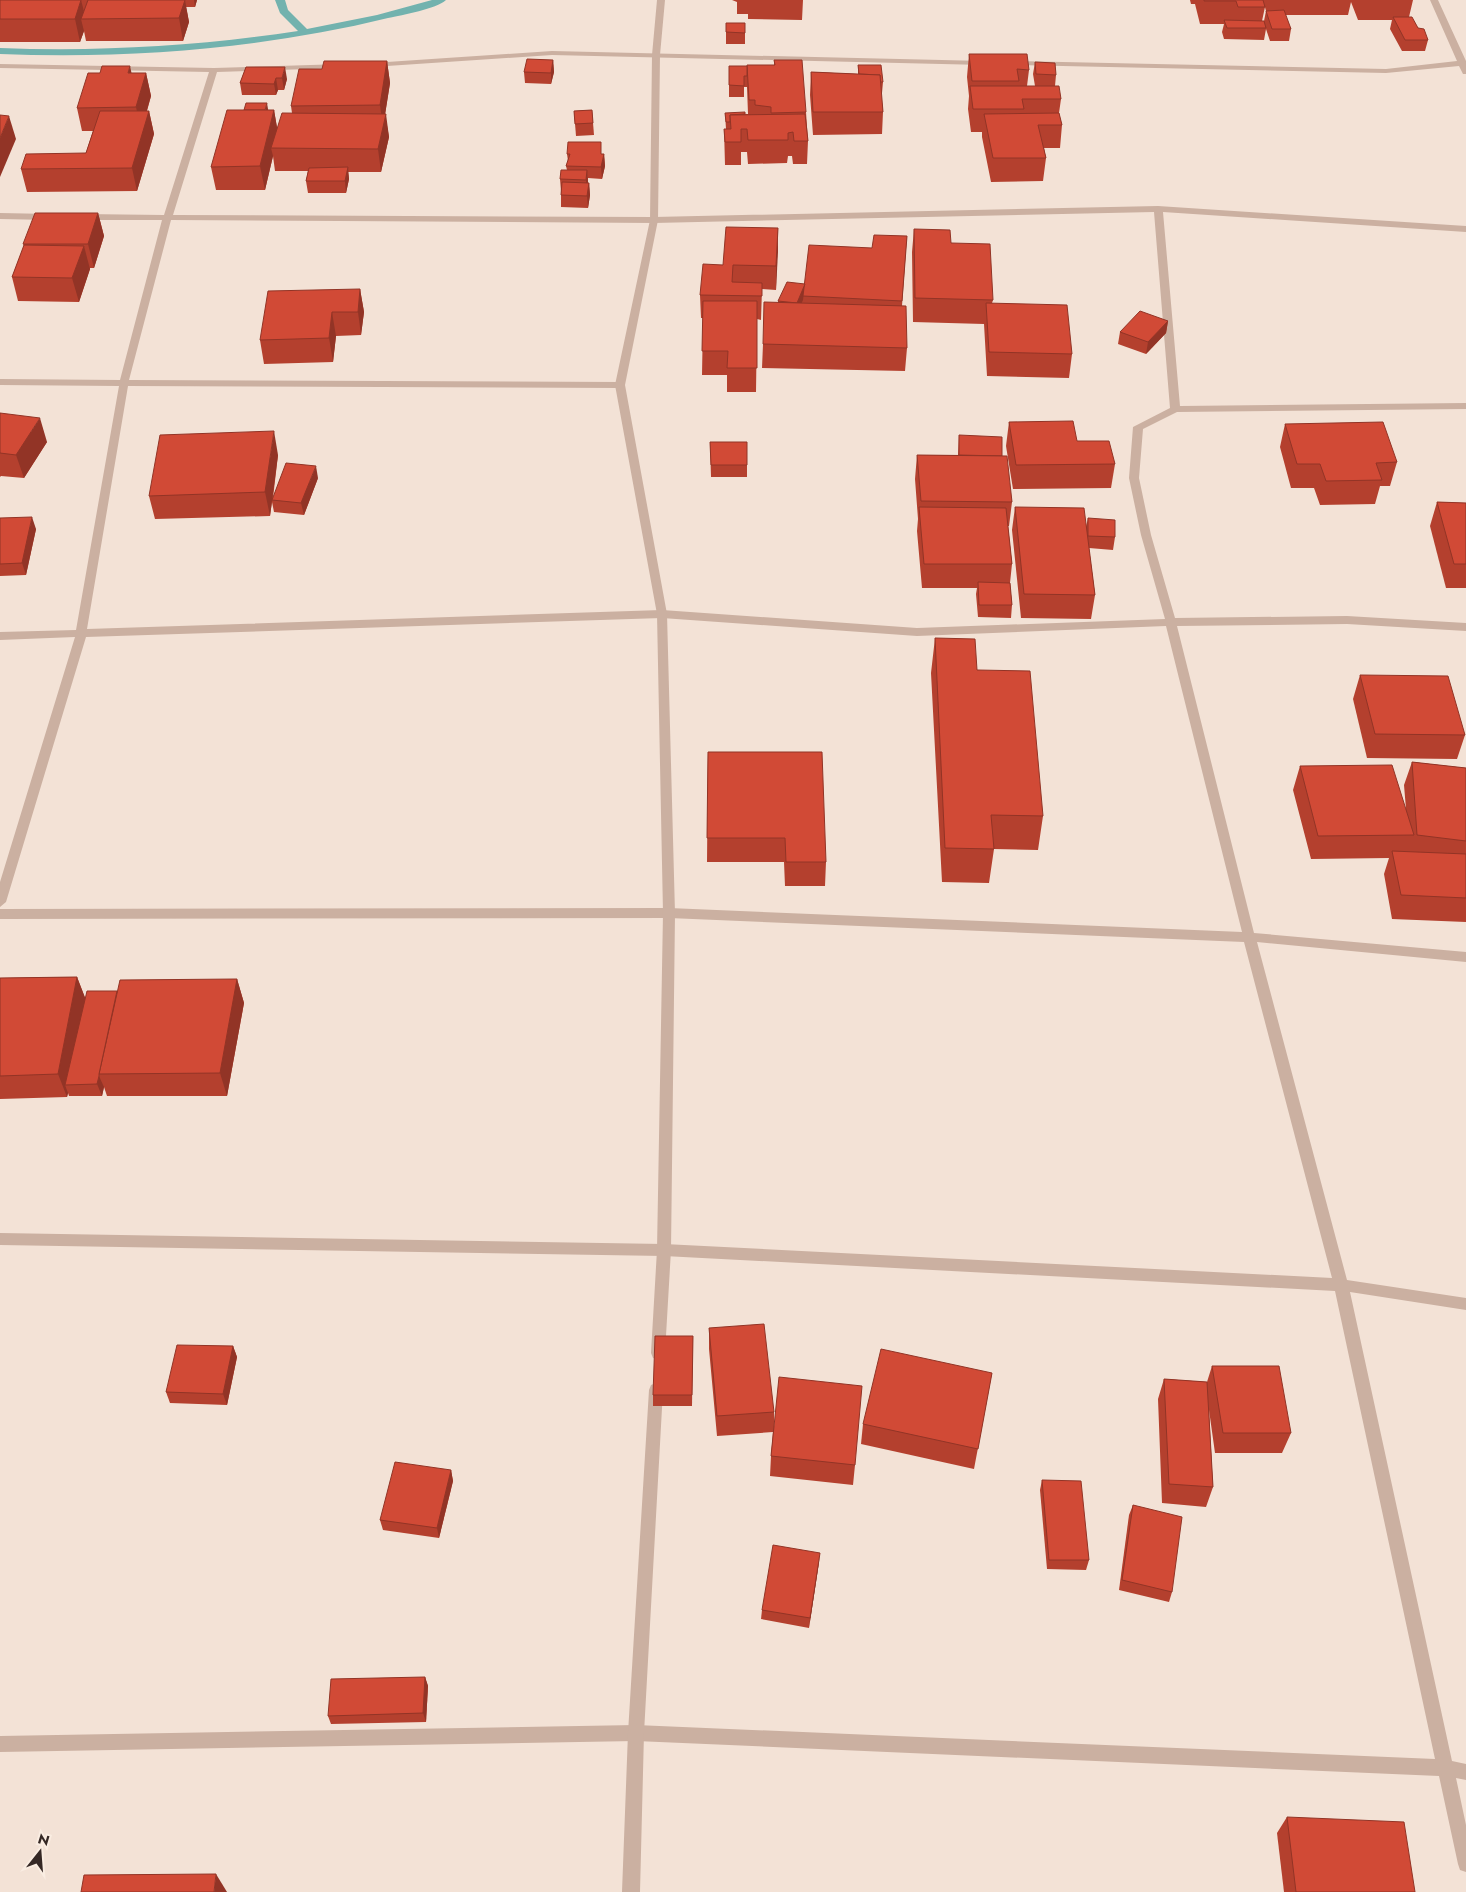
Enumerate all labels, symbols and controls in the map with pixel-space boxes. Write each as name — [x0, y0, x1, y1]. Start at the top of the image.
north arrow — [15, 1827, 65, 1877]
text: N — [36, 1828, 52, 1851]

